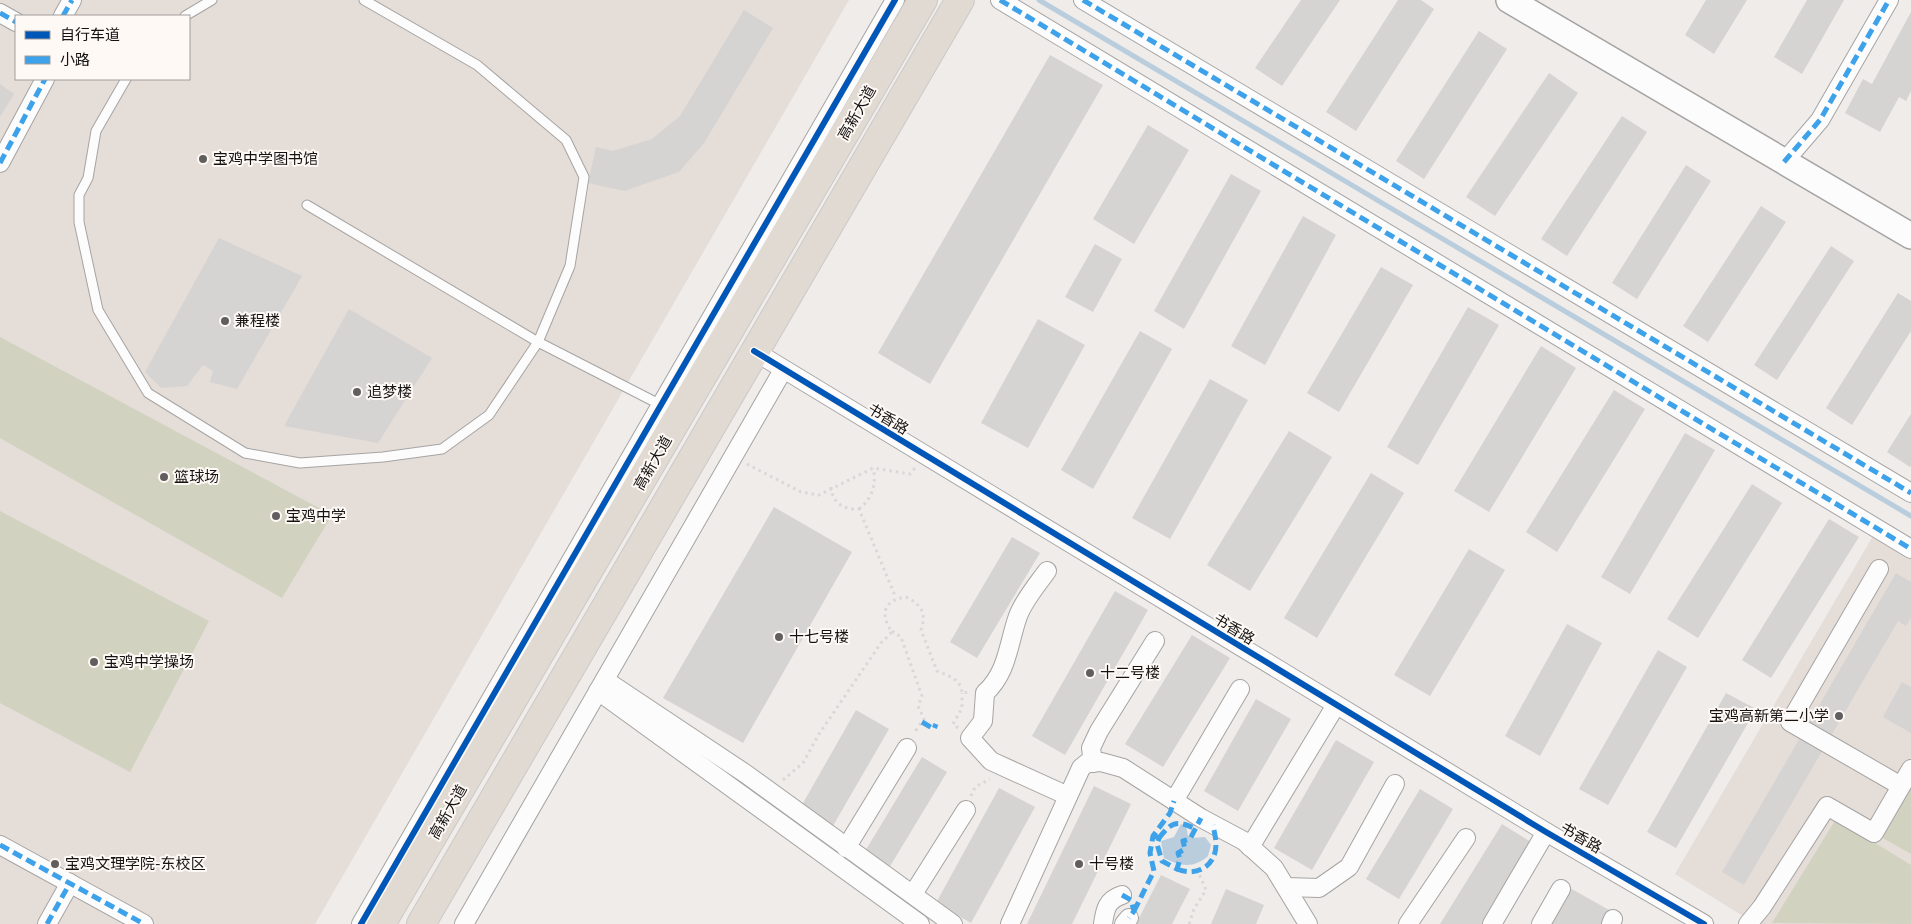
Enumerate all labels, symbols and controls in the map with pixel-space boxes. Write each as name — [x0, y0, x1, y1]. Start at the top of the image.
legend — [15, 15, 190, 80]
text: 自行车道 — [60, 26, 120, 44]
text: 小路 — [60, 51, 90, 69]
street label: 高新大道 — [834, 83, 880, 143]
place label: 宝鸡中学图书馆 — [213, 150, 318, 168]
marker: 宝鸡中学图书馆 — [197, 153, 209, 165]
place label: 兼程楼 — [235, 312, 280, 330]
marker: 兼程楼 — [219, 315, 231, 327]
place label: 追梦楼 — [367, 383, 412, 401]
marker: 追梦楼 — [351, 386, 363, 398]
street label: 书香路 — [864, 400, 912, 438]
street label: 高新大道 — [630, 433, 676, 493]
place label: 篮球场 — [174, 468, 219, 486]
marker: 篮球场 — [158, 471, 170, 483]
place label: 宝鸡中学 — [286, 507, 346, 525]
marker: 宝鸡中学 — [270, 510, 282, 522]
street label: 书香路 — [1210, 610, 1258, 648]
place label: 十七号楼 — [789, 628, 849, 646]
marker: 十七号楼 — [773, 631, 785, 643]
place label: 宝鸡中学操场 — [104, 653, 194, 671]
marker: 宝鸡中学操场 — [88, 656, 100, 668]
place label: 十二号楼 — [1100, 664, 1160, 682]
marker: 十二号楼 — [1084, 667, 1096, 679]
place label: 宝鸡高新第二小学 — [1709, 707, 1829, 725]
marker: 宝鸡高新第二小学 — [1833, 710, 1845, 722]
street label: 高新大道 — [425, 782, 471, 842]
street label: 书香路 — [1557, 819, 1605, 857]
place label: 宝鸡文理学院-东校区 — [65, 855, 206, 873]
place label: 十号楼 — [1089, 855, 1134, 873]
marker: 宝鸡文理学院-东校区 — [49, 858, 61, 870]
marker: 十号楼 — [1073, 858, 1085, 870]

